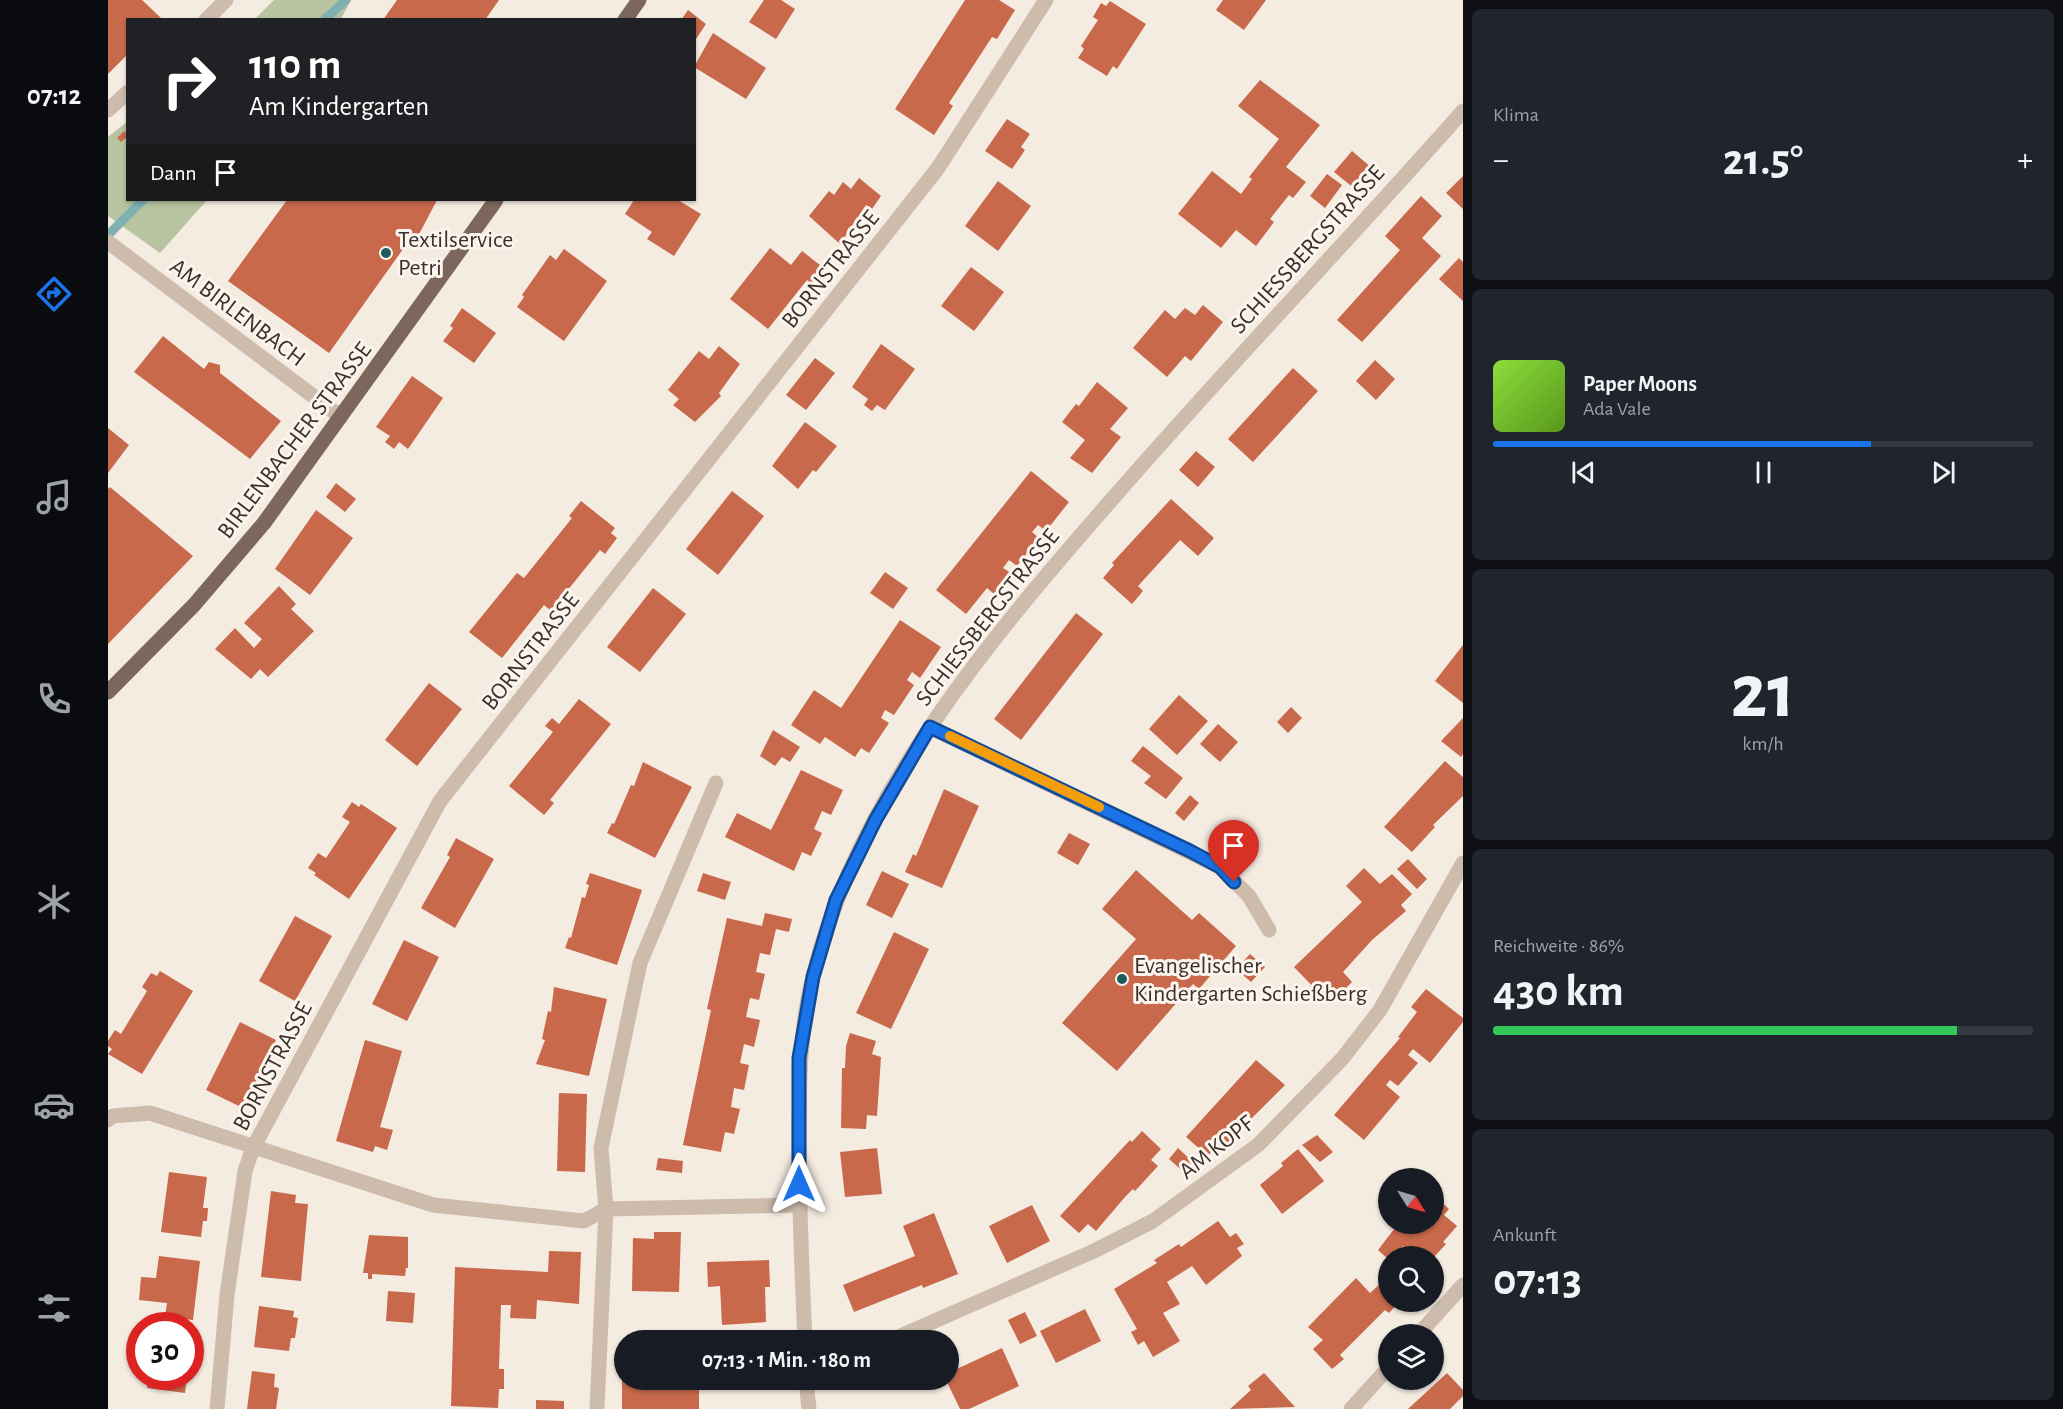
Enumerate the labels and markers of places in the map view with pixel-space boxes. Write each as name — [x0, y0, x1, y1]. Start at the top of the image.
place label: Textilservice Petri — [398, 228, 513, 280]
marker: Textilservice Petri — [379, 246, 393, 260]
pin — [1208, 820, 1259, 882]
place label: Evangelischer Kindergarten Schießberg — [1134, 954, 1367, 1006]
marker: Evangelischer Kindergarten Schießberg — [1115, 972, 1129, 986]

